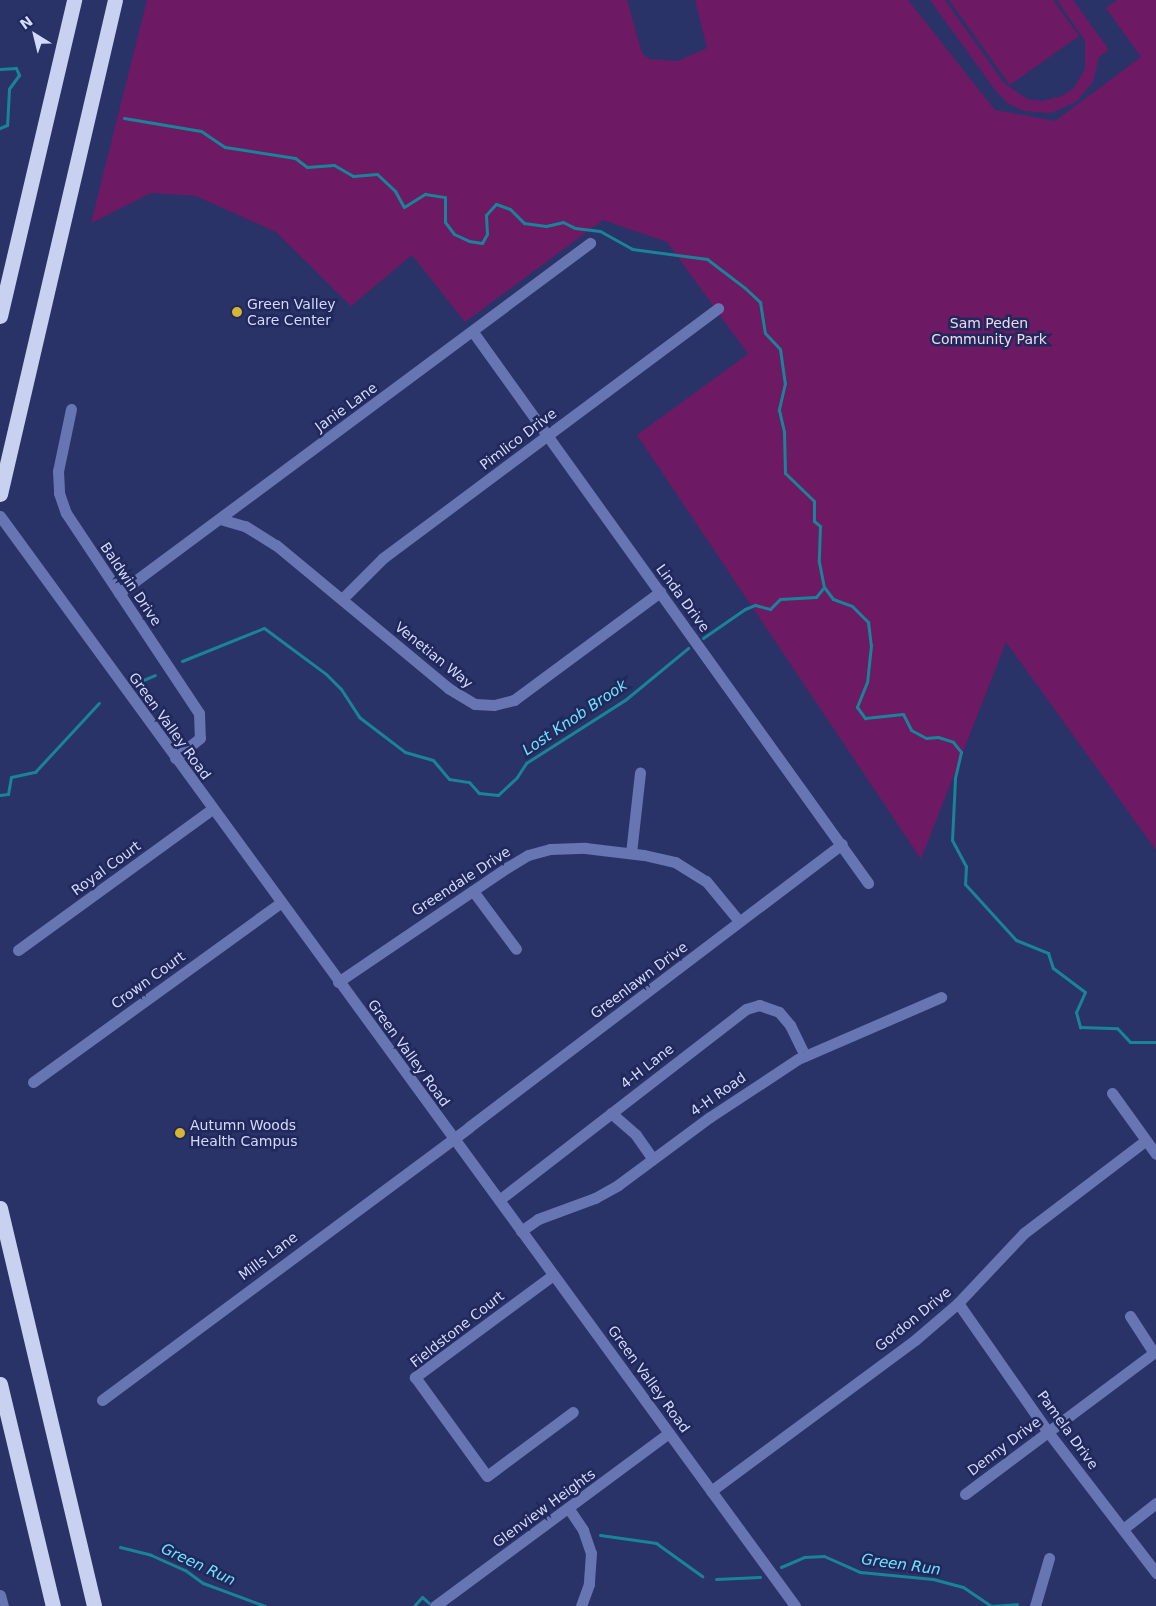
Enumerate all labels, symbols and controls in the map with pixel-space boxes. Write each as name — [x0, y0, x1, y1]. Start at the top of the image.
north arrow — [10, 10, 60, 60]
text: N — [17, 13, 36, 33]
place label: Green Valley Care Center — [247, 296, 336, 328]
marker: Green Valley Care Center — [231, 306, 243, 318]
park label: Sam Peden Community Park — [931, 315, 1047, 348]
street label: Janie Lane — [312, 379, 380, 435]
street label: Pimlico Drive — [476, 405, 560, 473]
street label: Baldwin Drive — [97, 539, 165, 629]
street label: Linda Drive — [653, 561, 713, 635]
street label: Venetian Way — [392, 618, 476, 692]
street label: Green Valley Road — [126, 669, 214, 783]
water label: Lost Knob Brook — [519, 676, 631, 760]
street label: Royal Court — [68, 837, 144, 899]
street label: Greendale Drive — [409, 843, 513, 919]
street label: Greenlawn Drive — [587, 938, 691, 1022]
street label: Crown Court — [108, 948, 188, 1012]
street label: Green Valley Road — [365, 996, 453, 1110]
street label: 4-H Lane — [617, 1040, 677, 1092]
street label: 4-H Road — [687, 1069, 749, 1119]
place label: Autumn Woods Health Campus — [190, 1117, 297, 1150]
marker: Autumn Woods Health Campus — [174, 1127, 186, 1139]
street label: Mills Lane — [235, 1228, 301, 1284]
street label: Gordon Drive — [872, 1283, 954, 1355]
street label: Fieldstone Court — [407, 1287, 507, 1371]
street label: Green Valley Road — [605, 1322, 693, 1436]
street label: Pamela Drive — [1034, 1387, 1102, 1473]
street label: Denny Drive — [964, 1413, 1044, 1479]
street label: Glenview Heights — [490, 1465, 598, 1551]
water label: Green Run — [158, 1540, 238, 1590]
water label: Green Run — [860, 1551, 942, 1579]

